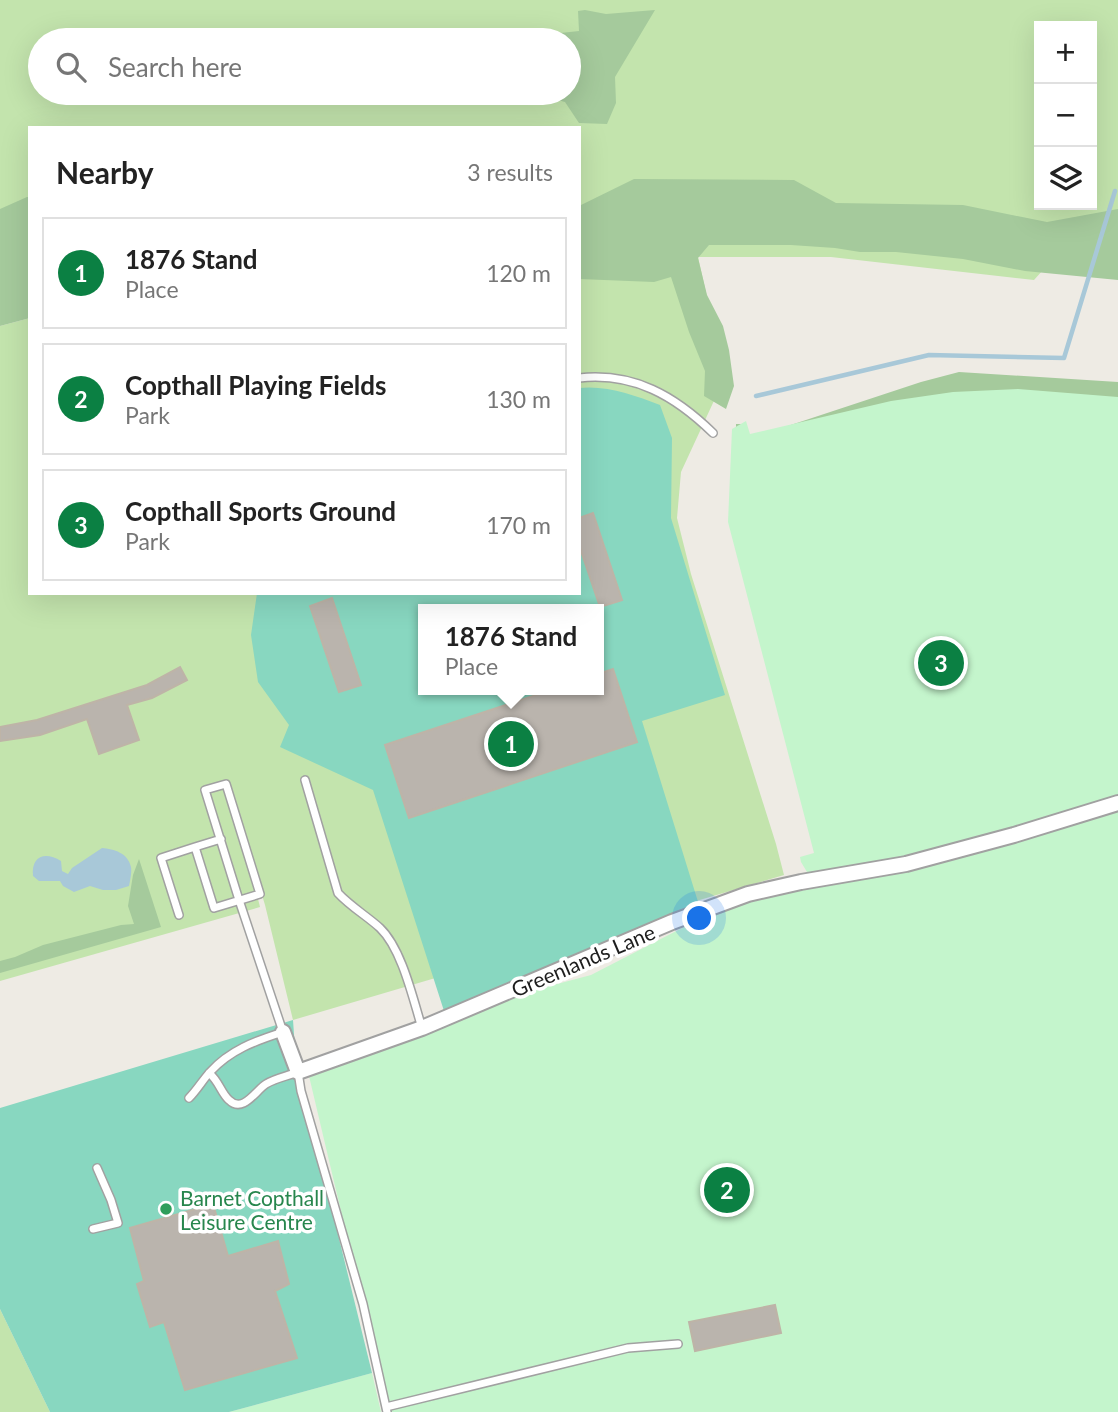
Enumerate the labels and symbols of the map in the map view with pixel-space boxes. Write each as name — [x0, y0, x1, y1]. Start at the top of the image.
pin: 3 — [918, 637, 964, 689]
pin: 1 — [488, 718, 534, 770]
your location — [682, 901, 716, 935]
street label: Greenlands Lane — [507, 918, 659, 1002]
pin: 2 — [704, 1164, 750, 1216]
place label: Barnet Copthall Leisure Centre — [180, 1185, 324, 1234]
marker: Barnet Copthall Leisure Centre — [158, 1201, 174, 1217]

